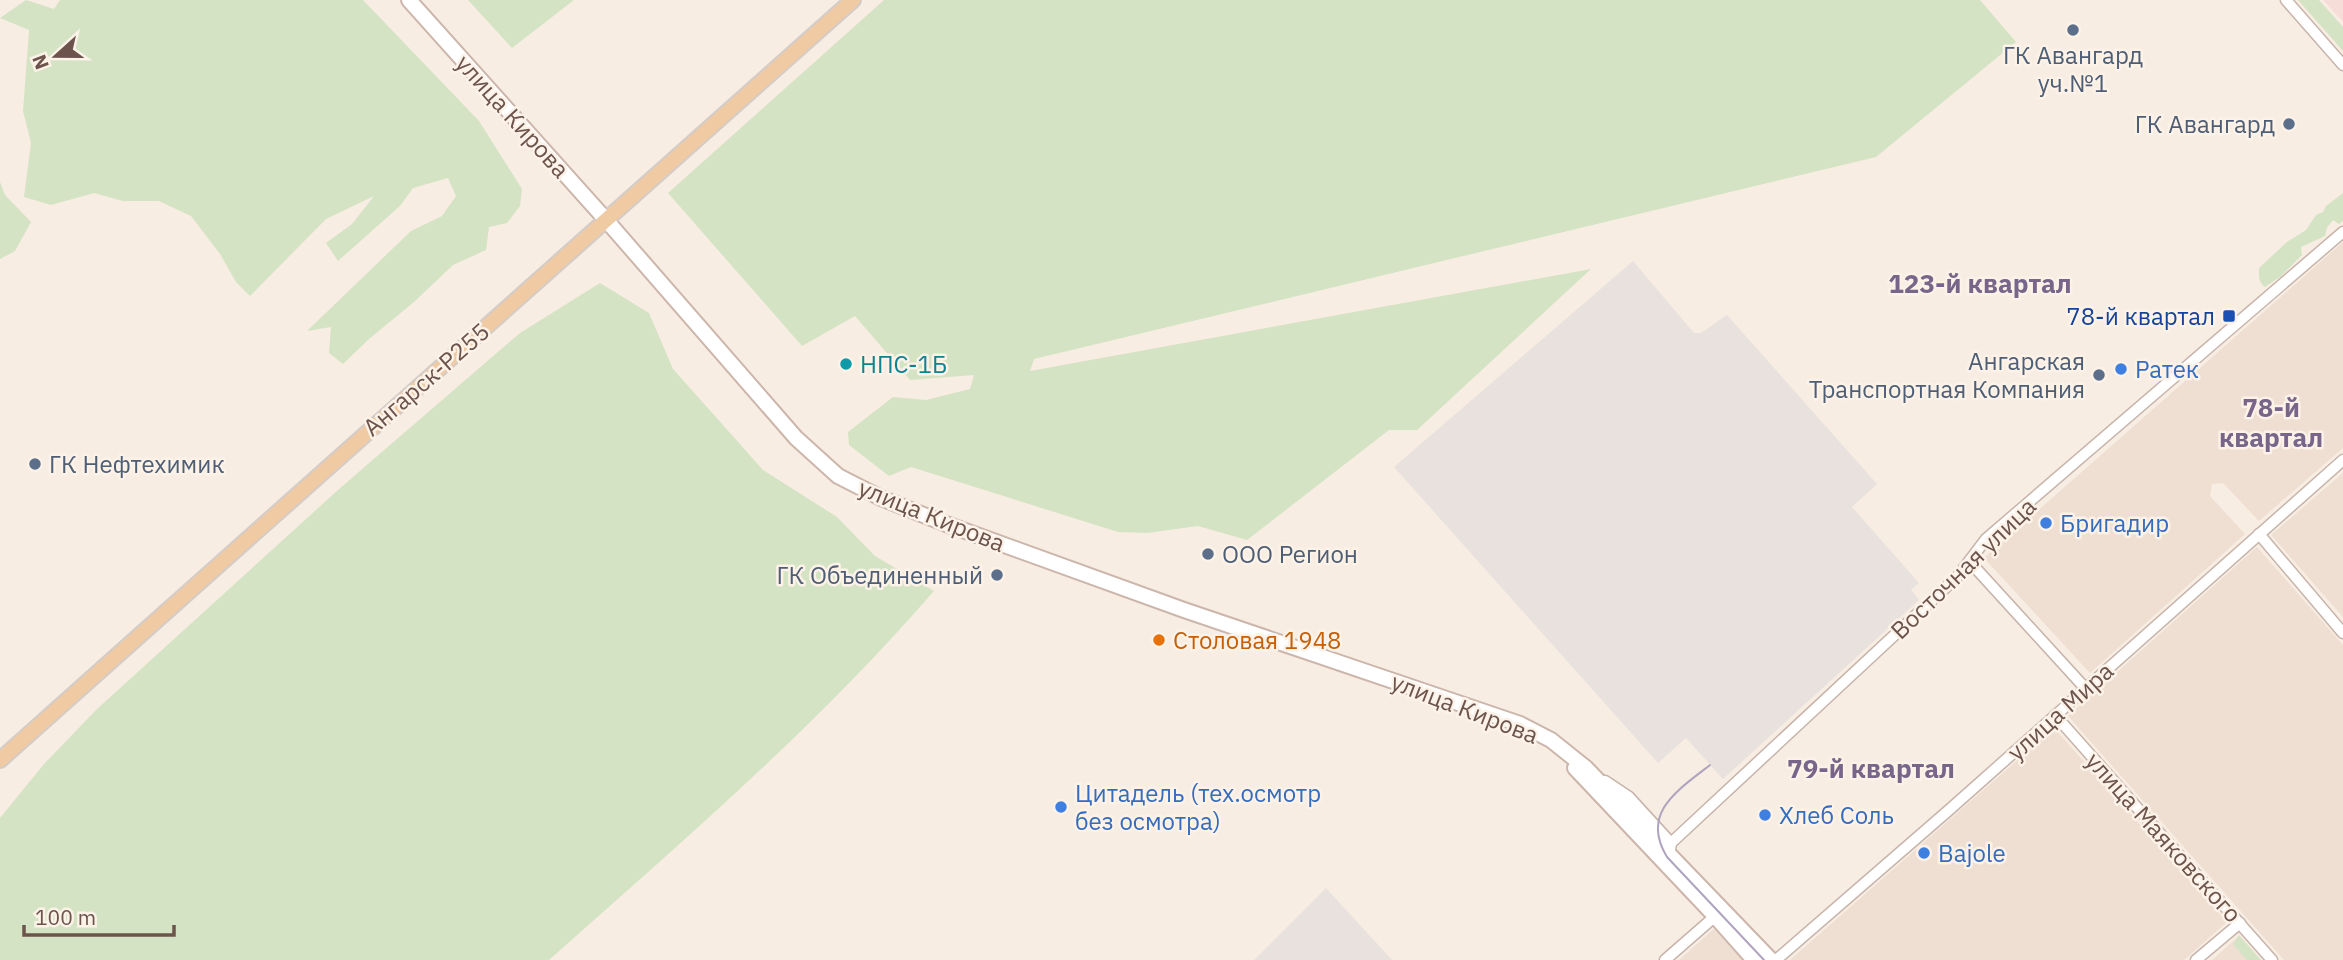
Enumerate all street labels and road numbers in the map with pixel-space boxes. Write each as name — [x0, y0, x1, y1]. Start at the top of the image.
street label: улица Кирова — [449, 48, 577, 185]
street label: Ангарск-Р255 — [356, 315, 496, 443]
street label: улица Кирова — [854, 471, 1010, 559]
street label: Восточная улица — [1883, 490, 2043, 646]
street label: улица Мира — [2000, 655, 2120, 767]
street label: улица Кирова — [1387, 665, 1543, 751]
street label: улица Маяковского — [2079, 745, 2249, 929]

